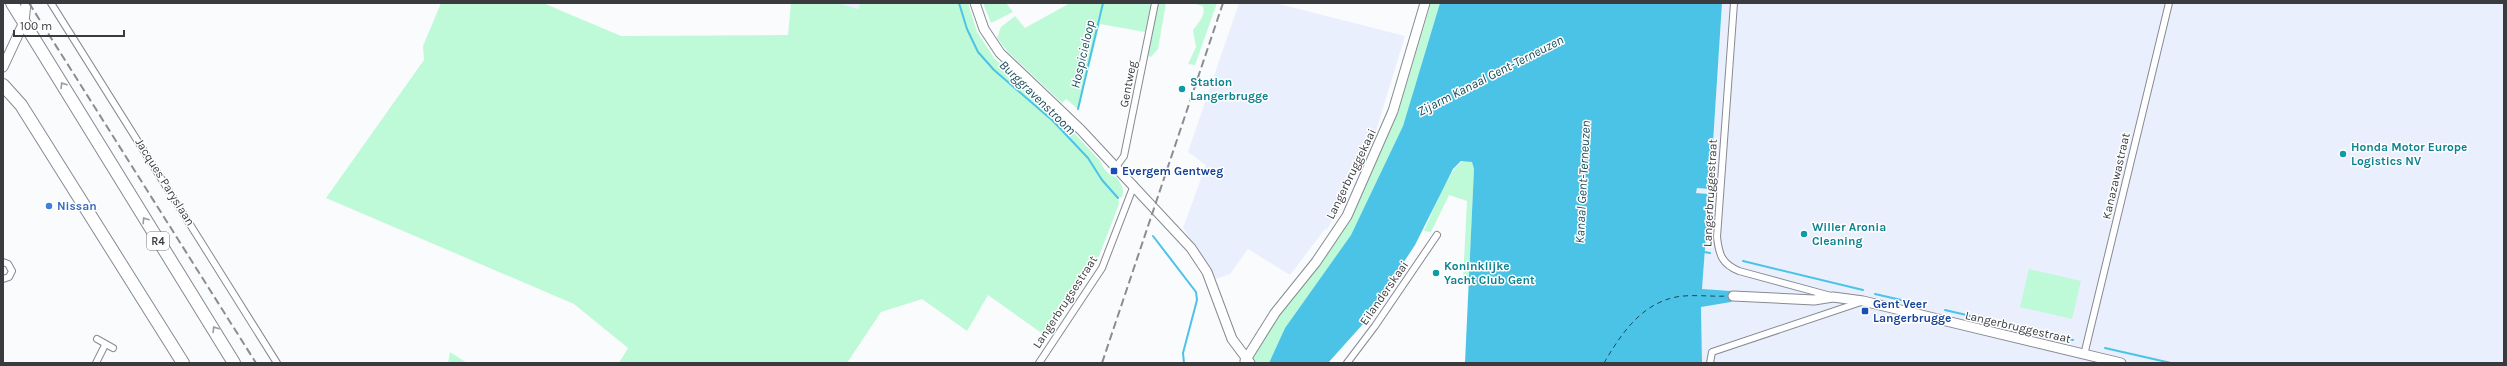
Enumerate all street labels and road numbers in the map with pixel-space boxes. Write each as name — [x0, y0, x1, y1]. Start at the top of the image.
street label: Gentweg — [1117, 59, 1139, 109]
street label: Langerbruggekaai — [1323, 127, 1379, 221]
street label: Kanazawastraat — [2099, 131, 2133, 221]
street label: Jacques Paryslaan — [132, 136, 198, 228]
street label: Langerbruggestraat — [1700, 138, 1720, 247]
road number: R4 — [147, 232, 169, 250]
street label: Langerbrugsestraat — [1030, 253, 1100, 351]
street label: Eilanderskaai — [1357, 258, 1411, 328]
street label: Langerbruggestraat — [1964, 308, 2073, 346]

